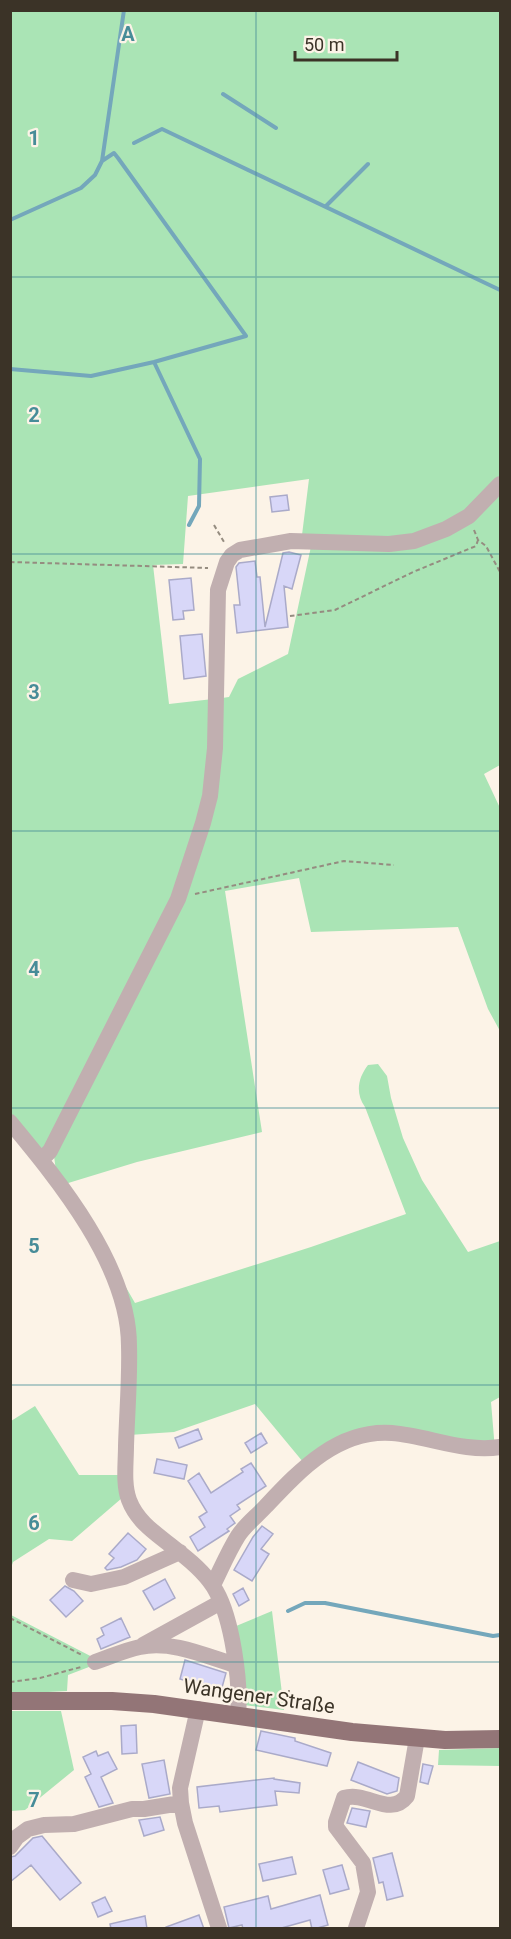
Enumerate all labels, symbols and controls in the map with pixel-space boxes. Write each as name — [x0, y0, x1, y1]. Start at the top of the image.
text: A — [121, 22, 135, 46]
scale bar — [295, 24, 397, 62]
text: 50 m — [304, 34, 344, 55]
text: 1 — [28, 126, 40, 150]
text: 2 — [28, 403, 40, 427]
text: 3 — [28, 680, 40, 704]
text: 4 — [28, 957, 40, 981]
text: 5 — [28, 1234, 40, 1258]
text: 6 — [28, 1511, 40, 1535]
street label: Wangener Straße — [182, 1673, 336, 1719]
text: 7 — [28, 1788, 40, 1812]

